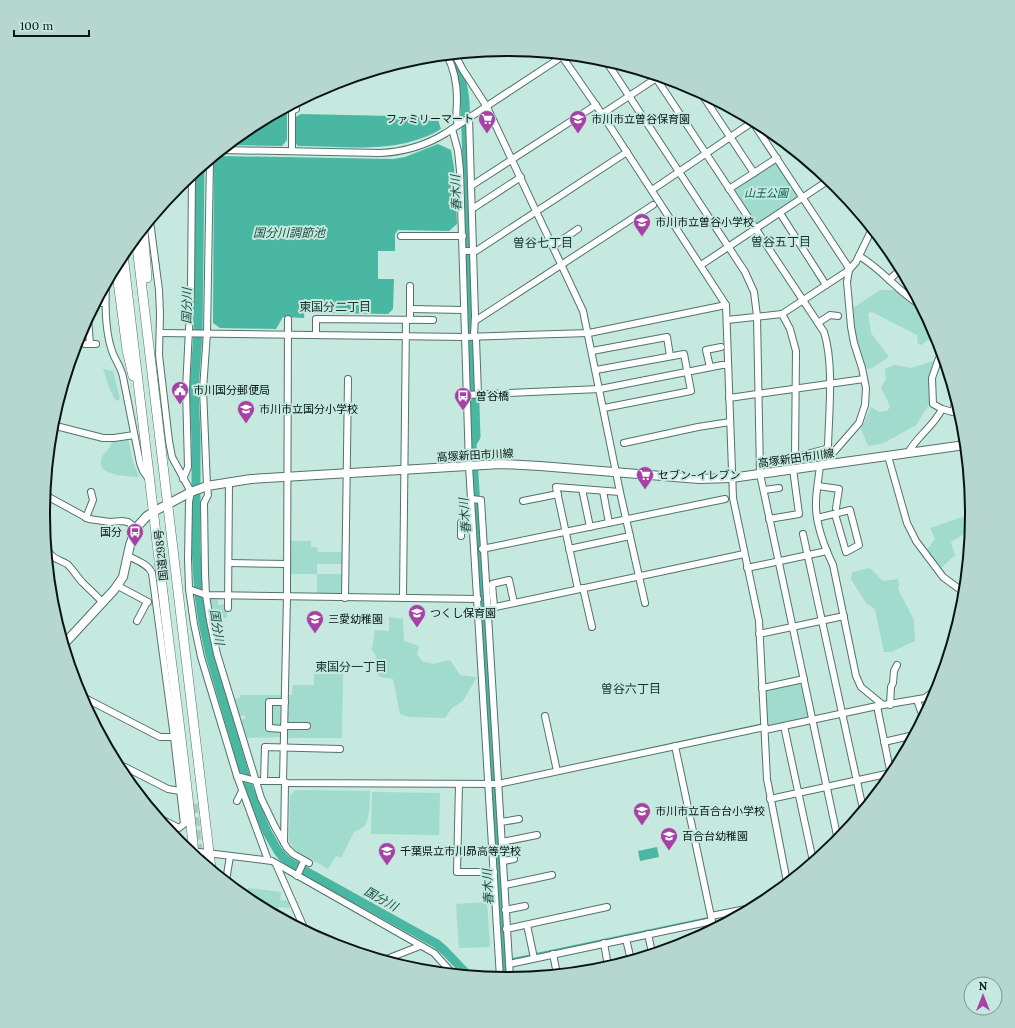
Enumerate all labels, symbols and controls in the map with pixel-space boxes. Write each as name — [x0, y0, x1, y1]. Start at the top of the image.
scale bar — [14, 12, 89, 38]
text: 100 m — [20, 18, 53, 33]
supermarket icon: ファミリーマート — [477, 109, 497, 134]
school or university icon: 市川市立曽谷保育園 — [568, 109, 588, 134]
place label: ファミリーマート — [386, 112, 474, 126]
place label: 市川市立曽谷保育園 — [591, 112, 690, 126]
water label: 春木川 — [447, 173, 464, 211]
park label: 山王公園 — [744, 186, 790, 200]
school or university icon: 市川市立曽谷小学校 — [632, 212, 652, 237]
place label: 市川市立曽谷小学校 — [655, 215, 754, 229]
water label: 国分川調節池 — [253, 225, 326, 240]
district label: 曽谷五丁目 — [751, 234, 811, 249]
district label: 曽谷七丁目 — [513, 235, 573, 250]
water label: 国分川 — [179, 286, 194, 324]
district label: 東国分二丁目 — [299, 299, 371, 314]
public building icon: 市川国分郵便局 — [170, 380, 190, 405]
place label: 市川国分郵便局 — [193, 383, 270, 397]
bus stop icon: 曽谷橋 — [453, 386, 473, 411]
place label: 曽谷橋 — [476, 389, 509, 403]
school or university icon: 市川市立国分小学校 — [236, 399, 256, 424]
place label: 市川市立国分小学校 — [259, 402, 358, 416]
street label: 高塚新田市川線 — [436, 446, 514, 464]
street label: 高塚新田市川線 — [757, 446, 835, 470]
supermarket icon: セブン-イレブン — [635, 465, 655, 490]
place label: セブン-イレブン — [658, 468, 740, 482]
water label: 春木川 — [455, 495, 474, 535]
bus stop icon: 国分 — [125, 522, 145, 547]
place label: 国分 — [100, 525, 122, 539]
street label: 国道298号 — [151, 529, 171, 581]
school or university icon: つくし保育園 — [407, 603, 427, 628]
place label: つくし保育園 — [430, 606, 496, 620]
water label: 国分川 — [207, 608, 228, 648]
school or university icon: 三愛幼稚園 — [305, 609, 325, 634]
place label: 三愛幼稚園 — [328, 612, 383, 626]
district label: 東国分一丁目 — [315, 659, 387, 674]
district label: 曽谷六丁目 — [601, 681, 661, 696]
school or university icon: 市川市立百合台小学校 — [632, 801, 652, 826]
place label: 市川市立百合台小学校 — [655, 804, 765, 818]
school or university icon: 百合台幼稚園 — [659, 826, 679, 851]
place label: 百合台幼稚園 — [682, 829, 748, 843]
school or university icon: 千葉県立市川昴高等学校 — [377, 841, 397, 866]
place label: 千葉県立市川昴高等学校 — [400, 844, 521, 858]
water label: 春木川 — [479, 867, 496, 905]
water label: 国分川 — [362, 883, 402, 915]
north arrow — [963, 976, 1003, 1016]
text: N — [979, 979, 988, 993]

